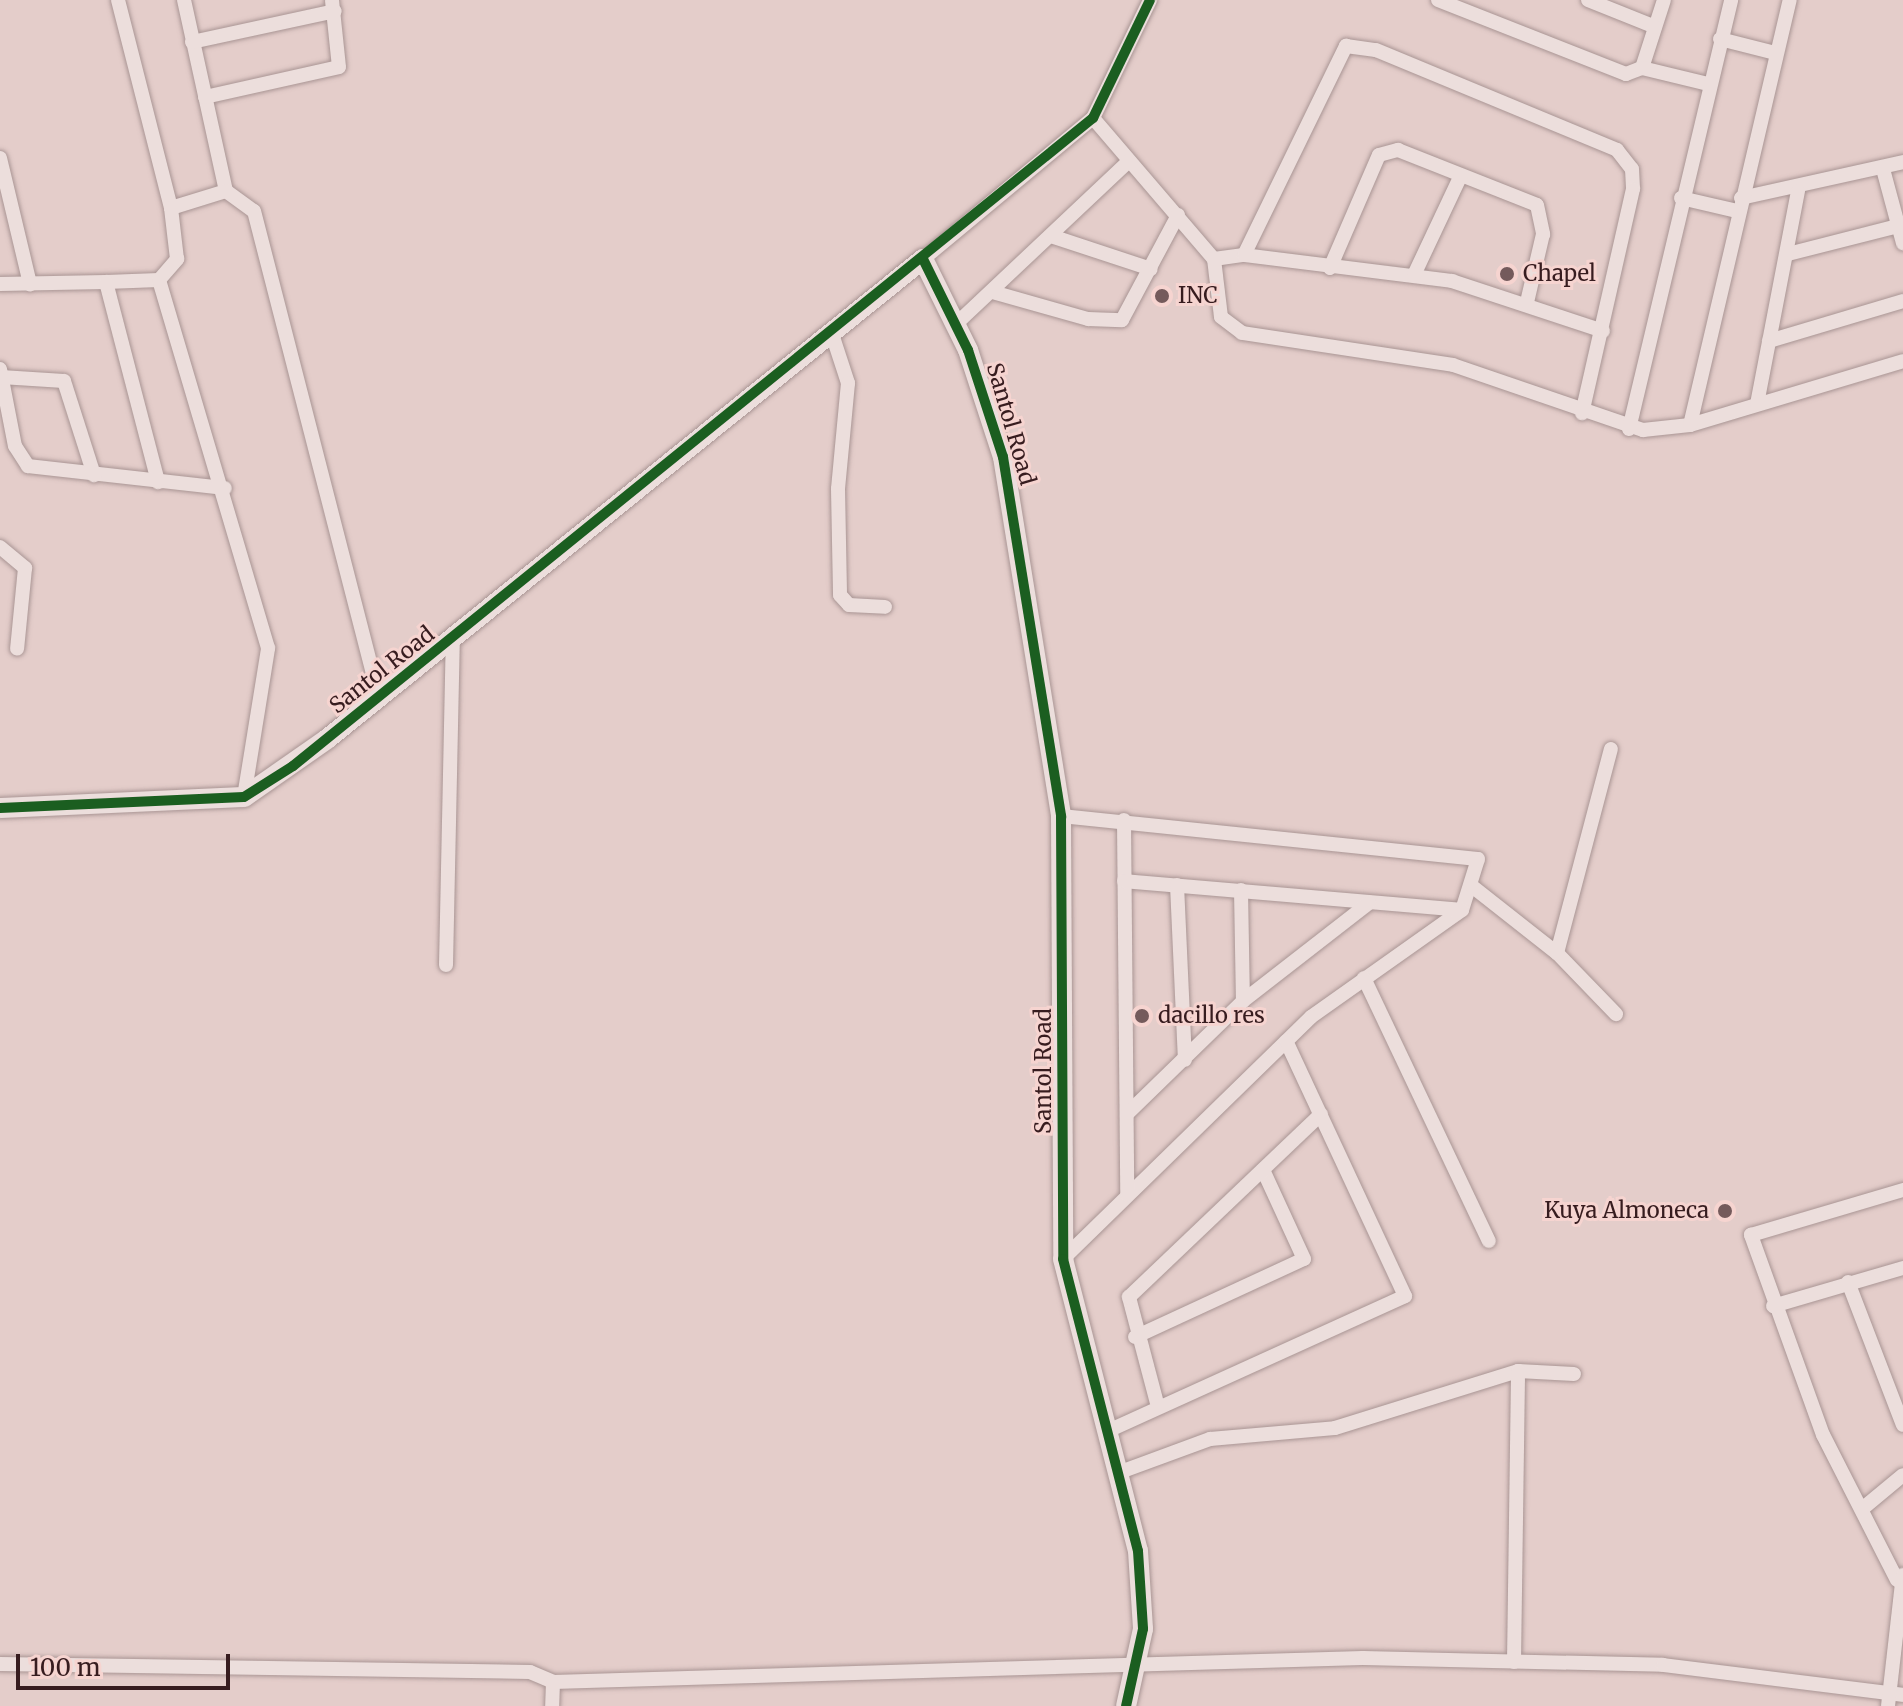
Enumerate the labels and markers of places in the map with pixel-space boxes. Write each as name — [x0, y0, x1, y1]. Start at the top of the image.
place label: Chapel — [1523, 261, 1596, 287]
marker: Chapel — [1498, 265, 1516, 283]
place label: INC — [1178, 283, 1218, 309]
marker: INC — [1153, 287, 1171, 305]
place label: dacillo res — [1158, 1003, 1265, 1029]
marker: dacillo res — [1133, 1007, 1151, 1025]
place label: Kuya Almoneca — [1544, 1198, 1709, 1224]
marker: Kuya Almoneca — [1716, 1202, 1734, 1220]

